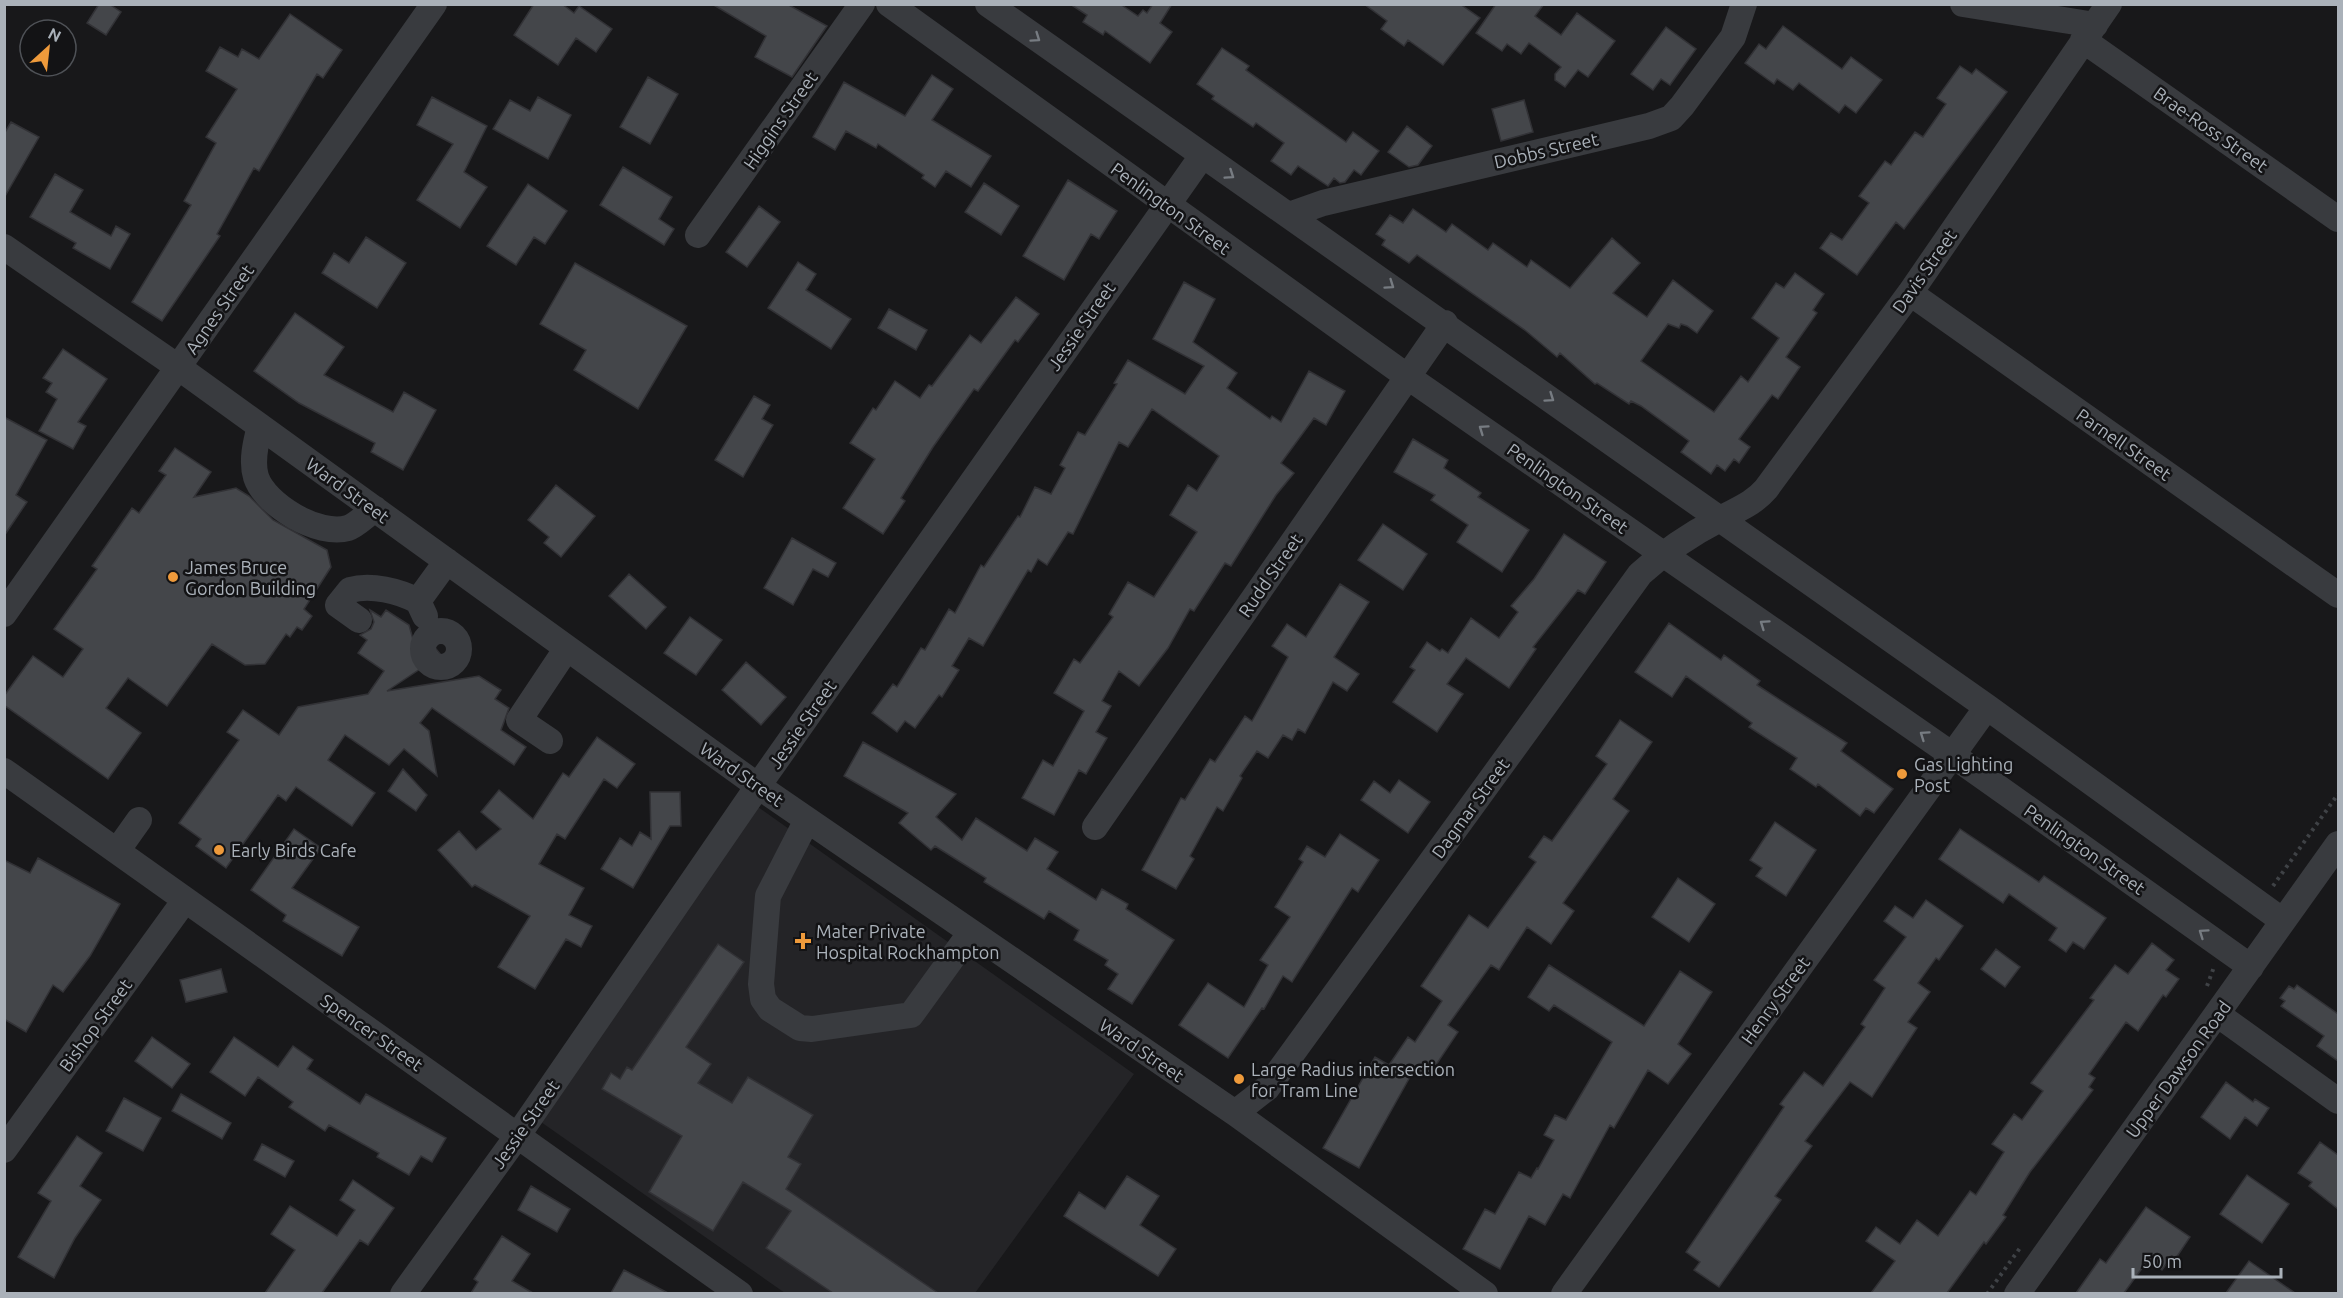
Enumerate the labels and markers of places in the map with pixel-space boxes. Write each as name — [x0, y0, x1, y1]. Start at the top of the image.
place label: James Bruce Gordon Building — [185, 557, 316, 598]
marker: James Bruce Gordon Building — [166, 570, 180, 584]
place label: Gas Lighting Post — [1914, 754, 2013, 795]
marker: Gas Lighting Post — [1895, 767, 1909, 781]
place label: Early Birds Cafe — [231, 840, 357, 860]
marker: Early Birds Cafe — [212, 843, 226, 857]
place label: Mater Private Hospital Rockhampton — [816, 921, 1000, 962]
marker: Mater Private Hospital Rockhampton — [794, 932, 812, 950]
place label: Large Radius intersection for Tram Line — [1251, 1059, 1455, 1100]
marker: Large Radius intersection for Tram Line — [1232, 1072, 1246, 1086]

